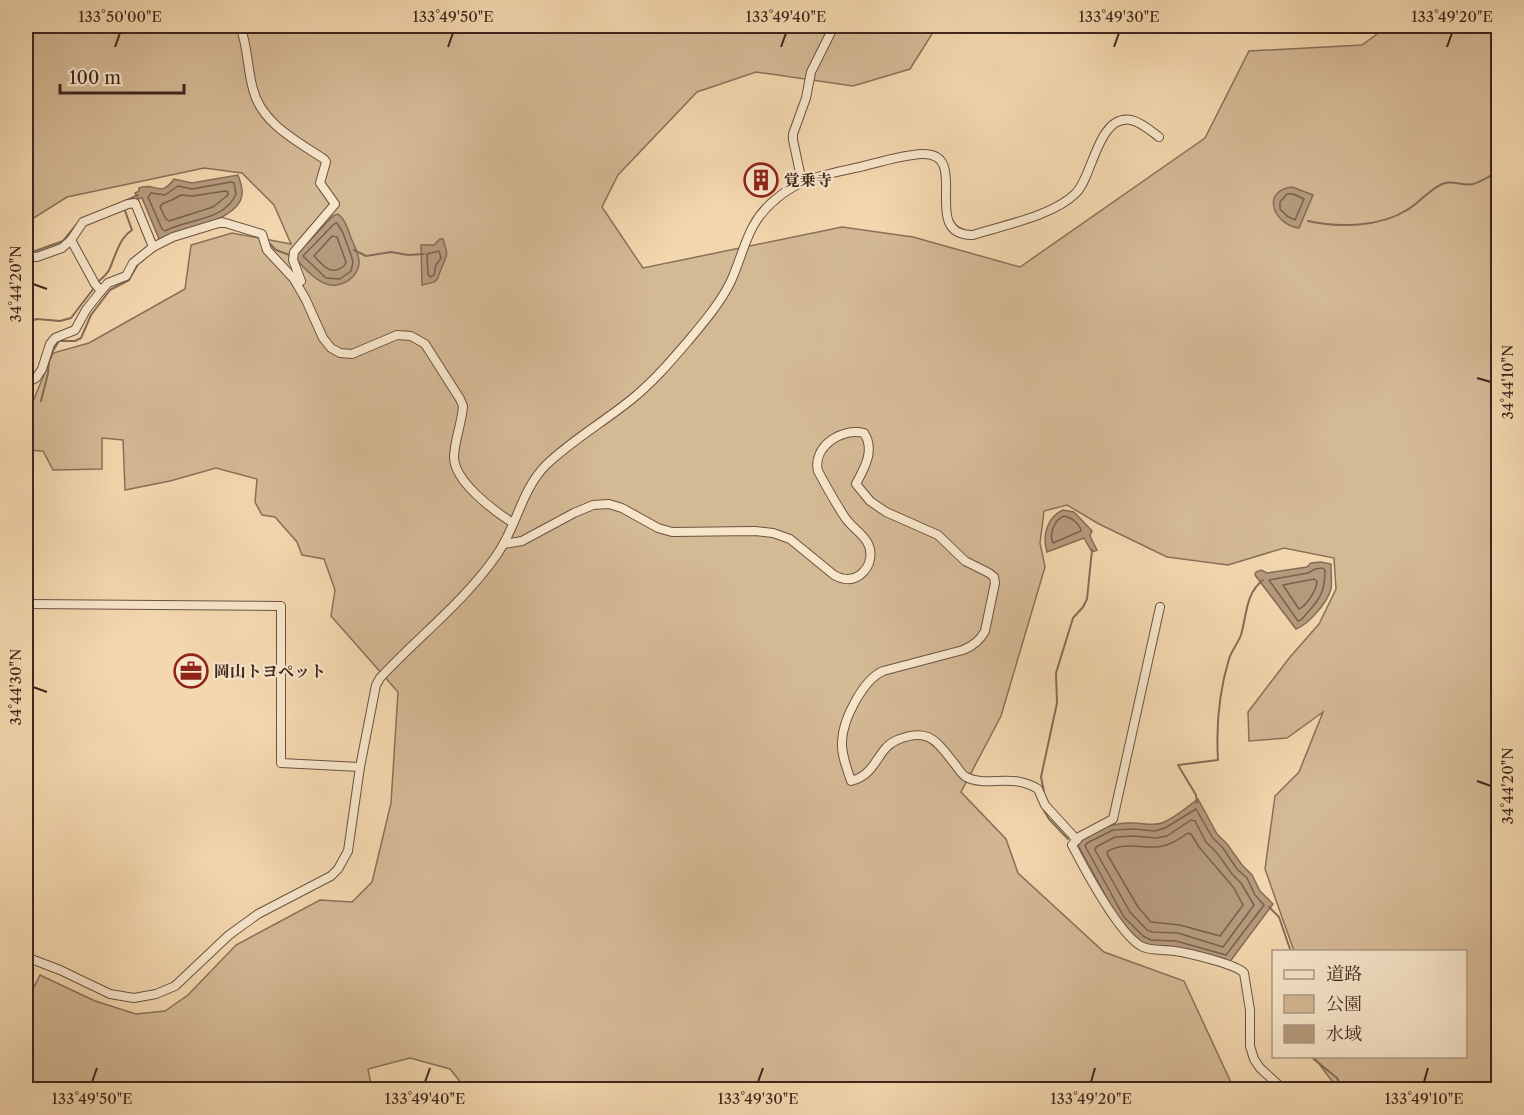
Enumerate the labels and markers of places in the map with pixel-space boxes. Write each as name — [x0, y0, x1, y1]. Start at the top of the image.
building icon: 覚乗寺 — [743, 162, 779, 198]
place label: 覚乗寺 — [784, 170, 832, 190]
office icon: 岡山トヨペット — [173, 653, 209, 689]
place label: 岡山トヨペット — [214, 661, 326, 681]

